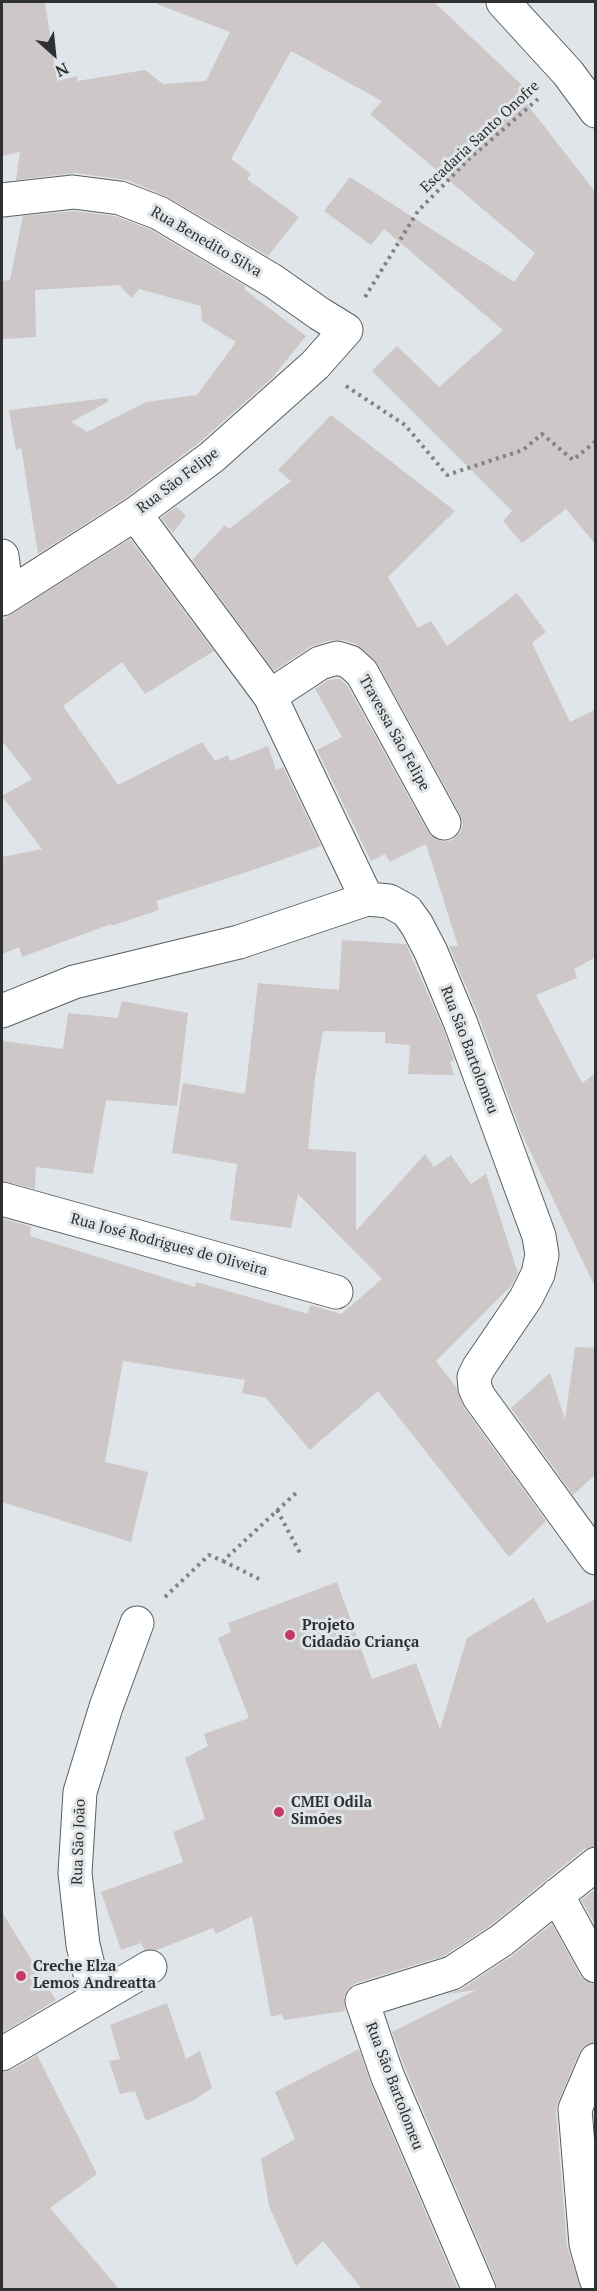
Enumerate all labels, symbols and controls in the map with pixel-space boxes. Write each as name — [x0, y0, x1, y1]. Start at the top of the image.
north arrow — [24, 24, 84, 84]
text: N — [52, 57, 73, 83]
street label: Escadaria Santo Onofre — [417, 77, 543, 197]
street label: Rua Benedito Silva — [147, 203, 265, 281]
street label: Rua São Felipe — [134, 444, 222, 518]
street label: Travessa São Felipe — [355, 672, 433, 794]
street label: Rua São Bartolomeu — [436, 984, 502, 1116]
street label: Rua José Rodrigues de Oliveira — [69, 1210, 269, 1280]
place label: Projeto Cidadão Criança — [302, 1617, 419, 1652]
marker: Projeto Cidadão Criança — [283, 1628, 297, 1642]
place label: CMEI Odila Simões — [291, 1794, 372, 1829]
street label: Rua São João — [69, 1799, 89, 1885]
marker: CMEI Odila Simões — [272, 1805, 286, 1819]
place label: Creche Elza Lemos Andreatta — [33, 1958, 156, 1993]
marker: Creche Elza Lemos Andreatta — [14, 1969, 28, 1983]
street label: Rua São Bartolomeu — [361, 2020, 427, 2152]

